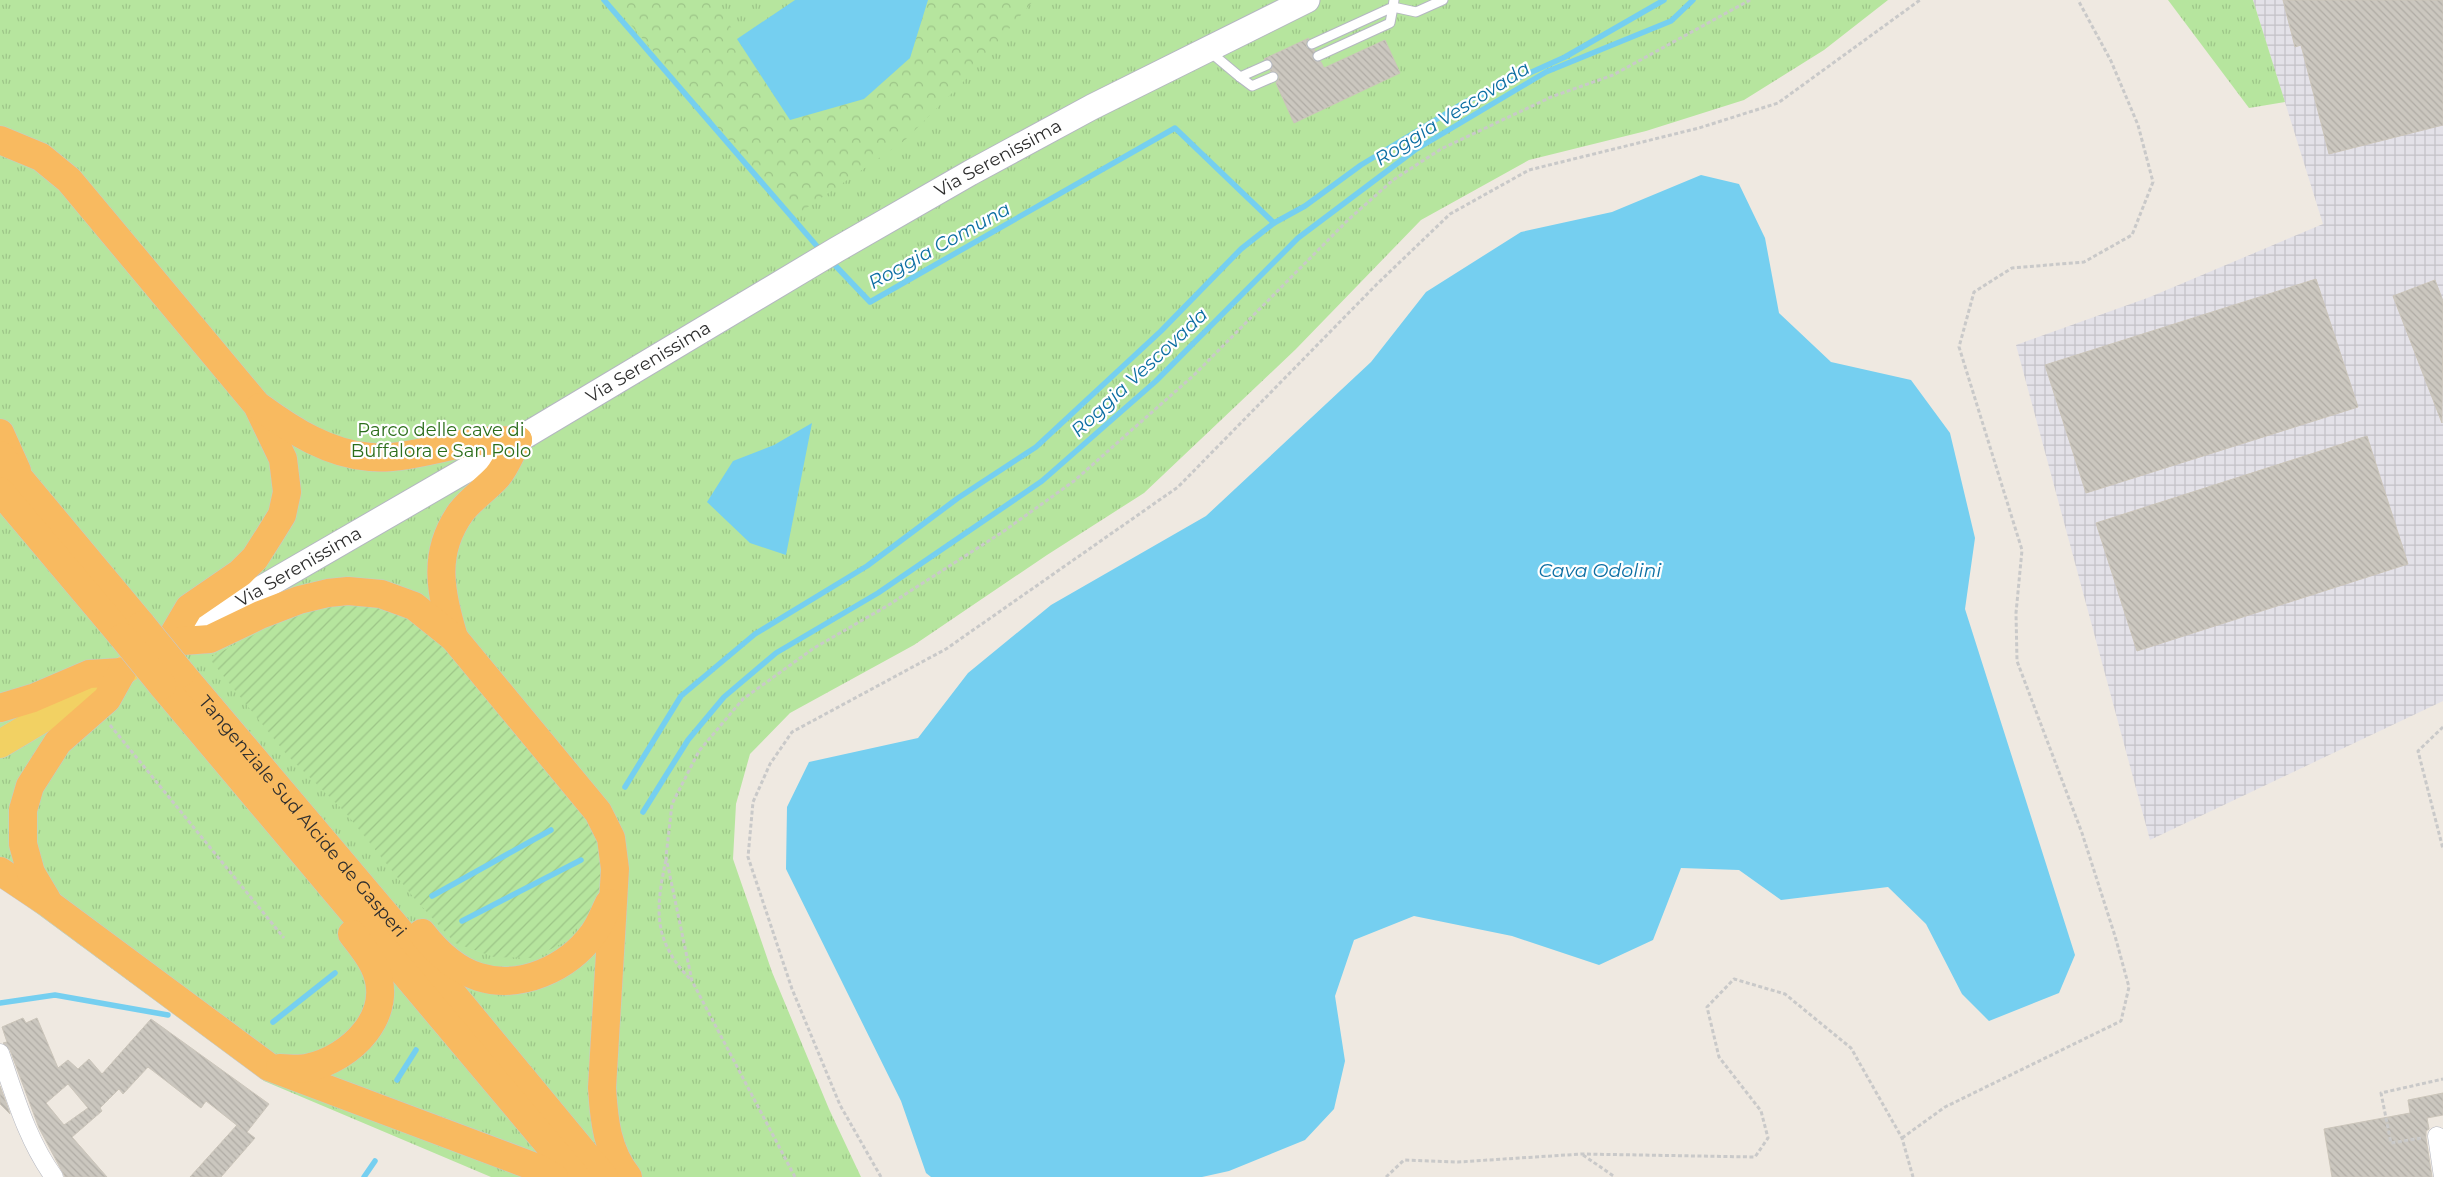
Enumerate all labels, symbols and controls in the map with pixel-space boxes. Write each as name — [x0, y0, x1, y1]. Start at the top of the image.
water label: Roggia Vescovada — [1371, 56, 1534, 170]
street label: Via Serenissima — [931, 115, 1065, 202]
water label: Roggia Comuna — [864, 197, 1014, 294]
water label: Roggia Vescovada — [1066, 303, 1213, 442]
street label: Via Serenissima — [582, 316, 715, 408]
park label: Parco delle cave di Buffalora e San Polo — [351, 419, 531, 462]
street label: Via Serenissima — [232, 522, 366, 612]
water label: Cava Odolini — [1539, 559, 1662, 582]
street label: Tangenziale Sud Alcide de Gasperi — [194, 691, 411, 942]

